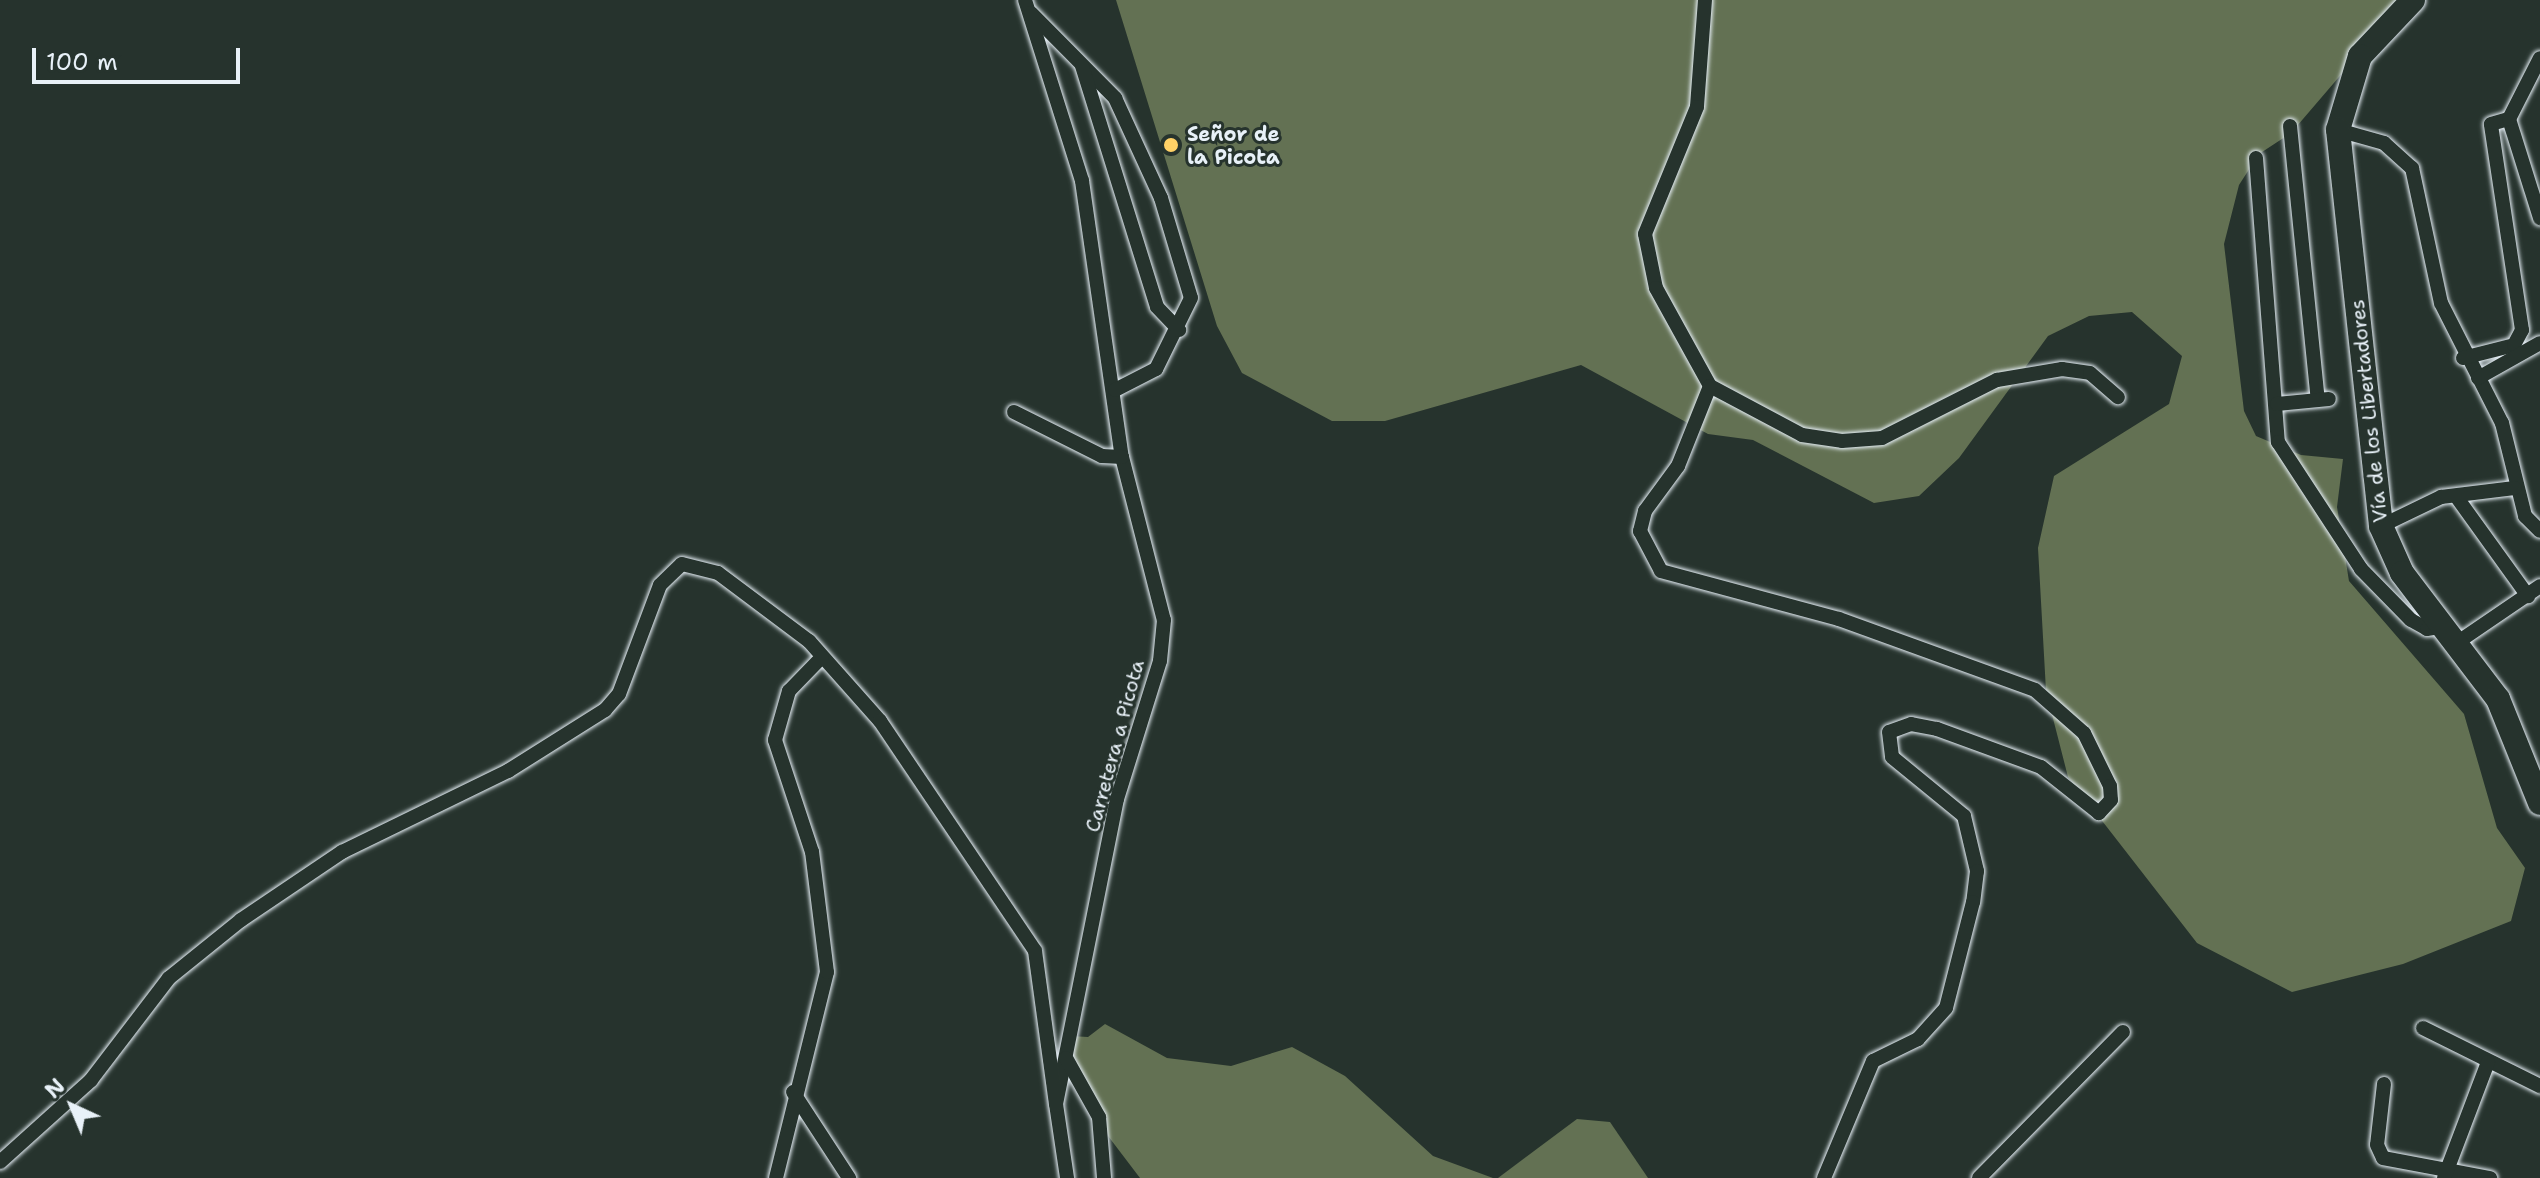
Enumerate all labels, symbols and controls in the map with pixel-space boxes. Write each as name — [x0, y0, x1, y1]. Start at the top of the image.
scale bar — [36, 32, 244, 82]
text: 100 m — [46, 46, 118, 78]
place label: Señor de la Picota — [1187, 122, 1280, 169]
marker: Señor de la Picota — [1162, 136, 1180, 154]
street label: Vía de los Libertadores — [2345, 298, 2393, 524]
street label: Carretera a Picota — [1080, 657, 1150, 835]
north arrow — [32, 1066, 112, 1146]
text: N — [39, 1072, 71, 1105]

